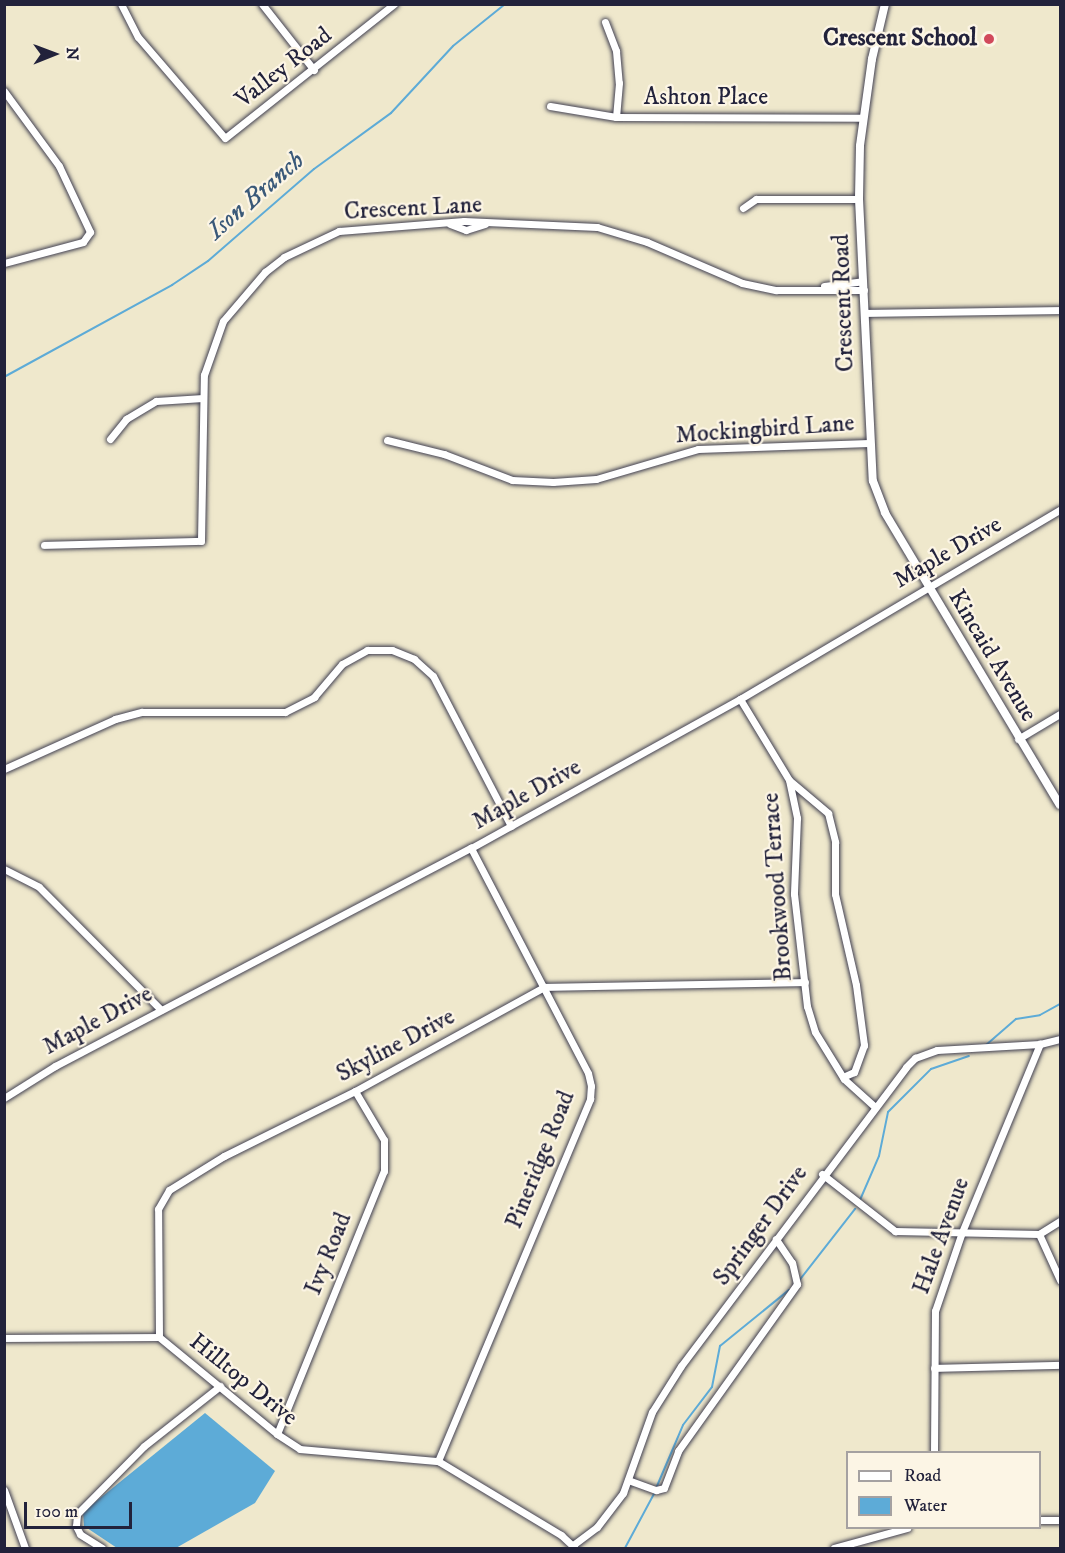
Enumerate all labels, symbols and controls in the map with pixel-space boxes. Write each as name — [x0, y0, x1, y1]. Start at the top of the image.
street label: Valley Road — [230, 21, 338, 115]
north arrow — [24, 24, 84, 84]
place label: Crescent School — [823, 25, 977, 53]
marker: Crescent School — [982, 32, 996, 46]
text: N — [62, 47, 82, 60]
street label: Ashton Place — [644, 84, 768, 112]
water label: Ison Branch — [201, 145, 311, 247]
street label: Crescent Lane — [343, 191, 483, 227]
street label: Crescent Road — [827, 234, 861, 372]
street label: Mockingbird Lane — [675, 409, 855, 451]
street label: Maple Drive — [889, 511, 1007, 595]
street label: Kincaid Avenue — [941, 585, 1043, 727]
street label: Maple Drive — [468, 753, 586, 837]
street label: Brookwood Terrace — [757, 792, 799, 982]
street label: Maple Drive — [38, 980, 158, 1062]
street label: Skyline Drive — [332, 1003, 460, 1089]
street label: Pineridge Road — [500, 1087, 582, 1233]
street label: Springer Drive — [708, 1160, 814, 1292]
street label: Hale Avenue — [908, 1174, 976, 1298]
street label: Ivy Road — [299, 1209, 359, 1299]
street label: Hilltop Drive — [183, 1328, 303, 1432]
legend — [846, 1451, 1041, 1529]
text: Road — [904, 1465, 941, 1487]
scale bar — [27, 1490, 135, 1528]
text: Water — [904, 1495, 947, 1517]
text: 100 m — [35, 1501, 78, 1523]

